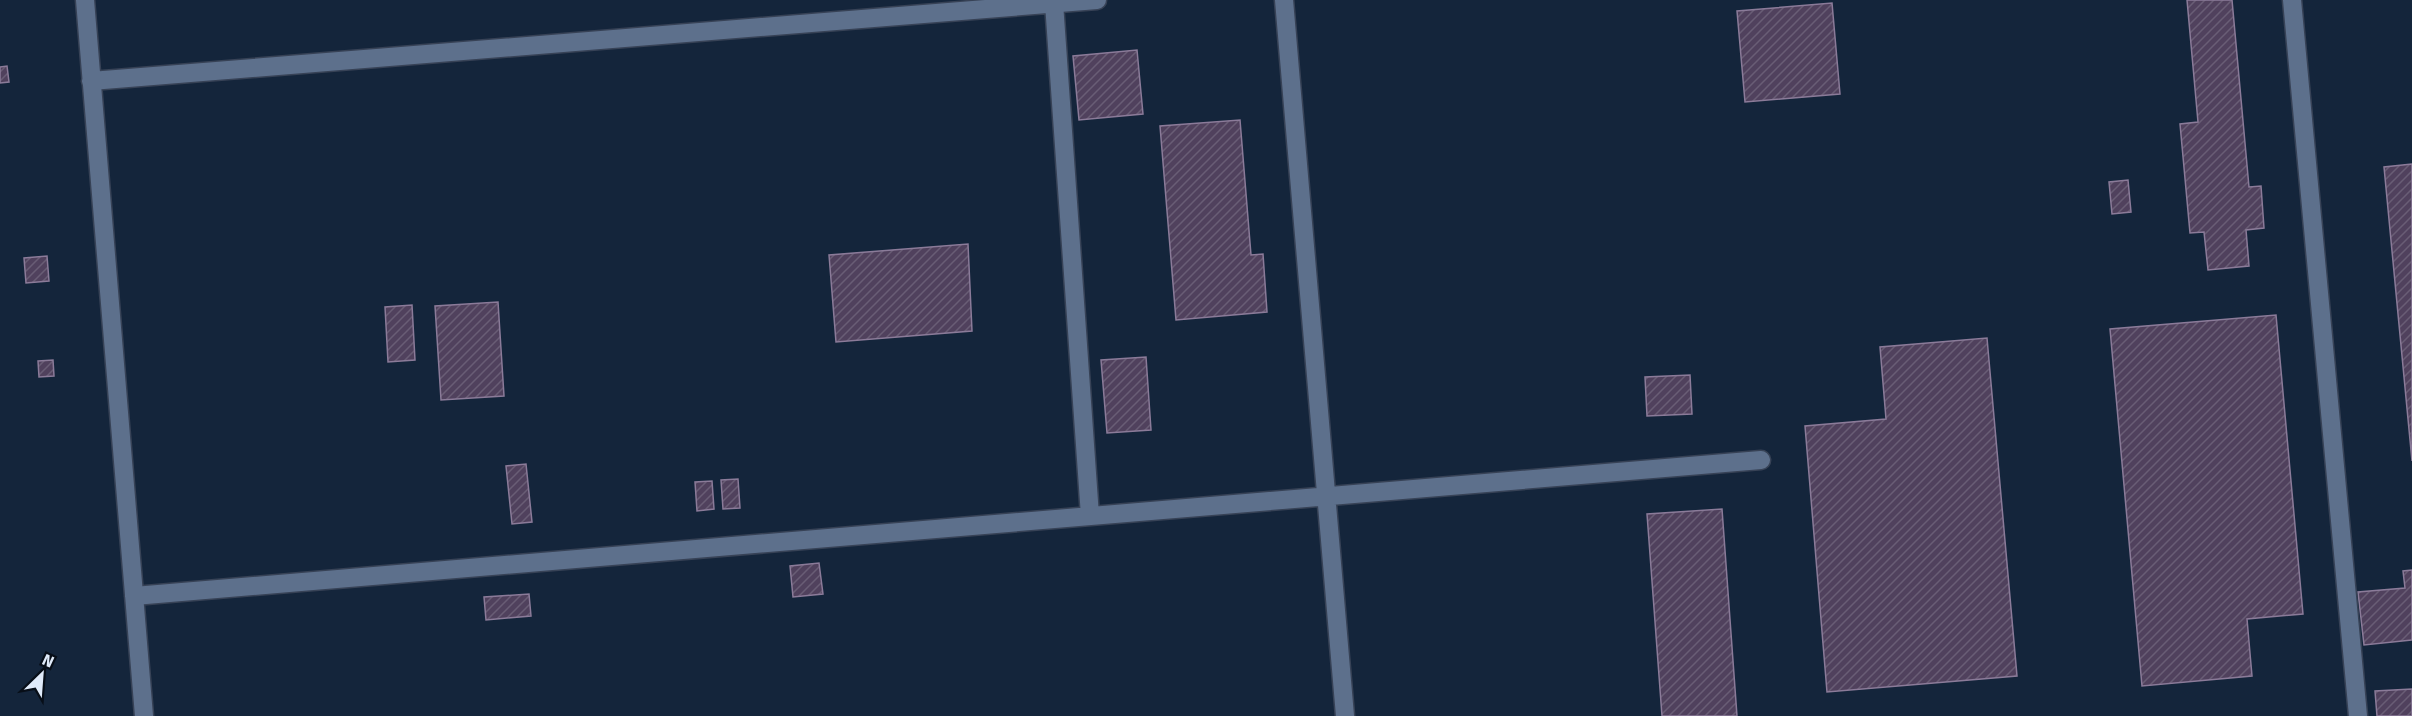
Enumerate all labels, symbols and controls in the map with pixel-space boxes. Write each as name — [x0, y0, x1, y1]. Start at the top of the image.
north arrow — [12, 644, 72, 704]
text: N — [39, 650, 57, 672]

